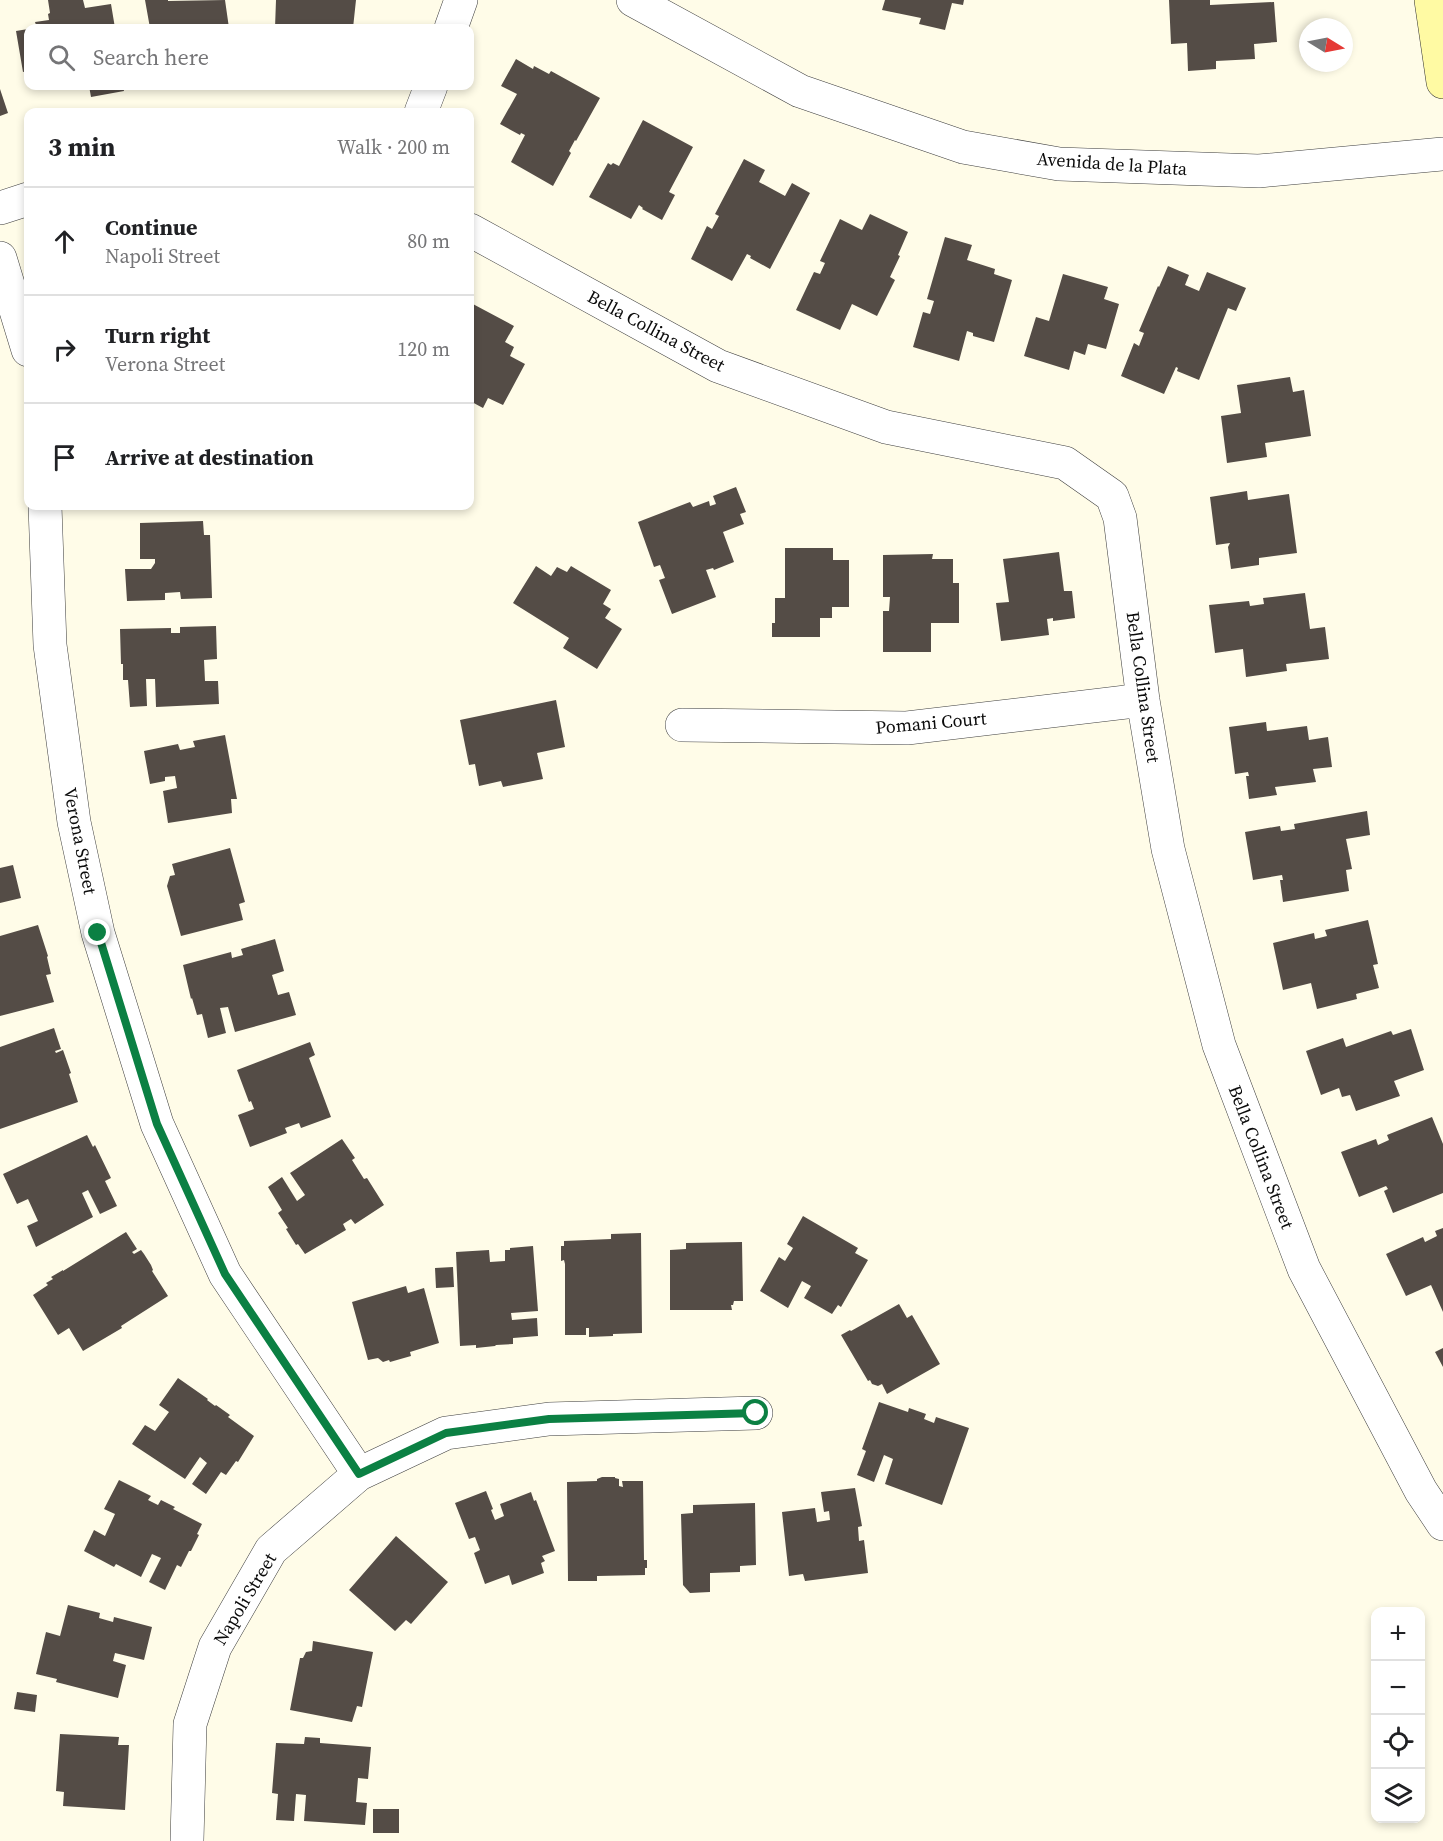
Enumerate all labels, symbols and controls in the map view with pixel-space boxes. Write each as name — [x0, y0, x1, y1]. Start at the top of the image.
north arrow — [1299, 18, 1353, 72]
search box — [24, 24, 474, 90]
icon: search — [45, 41, 78, 74]
text: Search here — [93, 42, 209, 72]
text: 3 min — [48, 129, 115, 165]
text: Walk · 200 m — [337, 133, 450, 161]
street label: Avenida de la Plata — [1036, 146, 1189, 181]
text: Continue — [105, 212, 198, 242]
icon: ahead — [48, 225, 81, 258]
text: 80 m — [407, 227, 450, 255]
text: Napoli Street — [105, 242, 220, 270]
street label: Bella Collina Street — [583, 284, 729, 377]
text: Turn right — [105, 320, 210, 350]
icon: right — [48, 333, 81, 366]
text: 120 m — [397, 335, 450, 363]
text: Verona Street — [105, 350, 225, 378]
icon: arrive — [48, 441, 81, 474]
text: Arrive at destination — [105, 442, 314, 472]
street label: Bella Collina Street — [1121, 610, 1166, 764]
street label: Pomani Court — [874, 705, 988, 740]
street label: Verona Street — [58, 785, 103, 897]
route end — [84, 919, 110, 945]
street label: Bella Collina Street — [1223, 1081, 1300, 1232]
route start — [742, 1399, 768, 1425]
street label: Napoli Street — [207, 1548, 282, 1650]
map controls — [1371, 1607, 1425, 1823]
button: + — [1371, 1607, 1425, 1661]
button: − — [1371, 1661, 1425, 1715]
button: locate — [1371, 1715, 1425, 1769]
button: layers — [1371, 1769, 1425, 1823]

